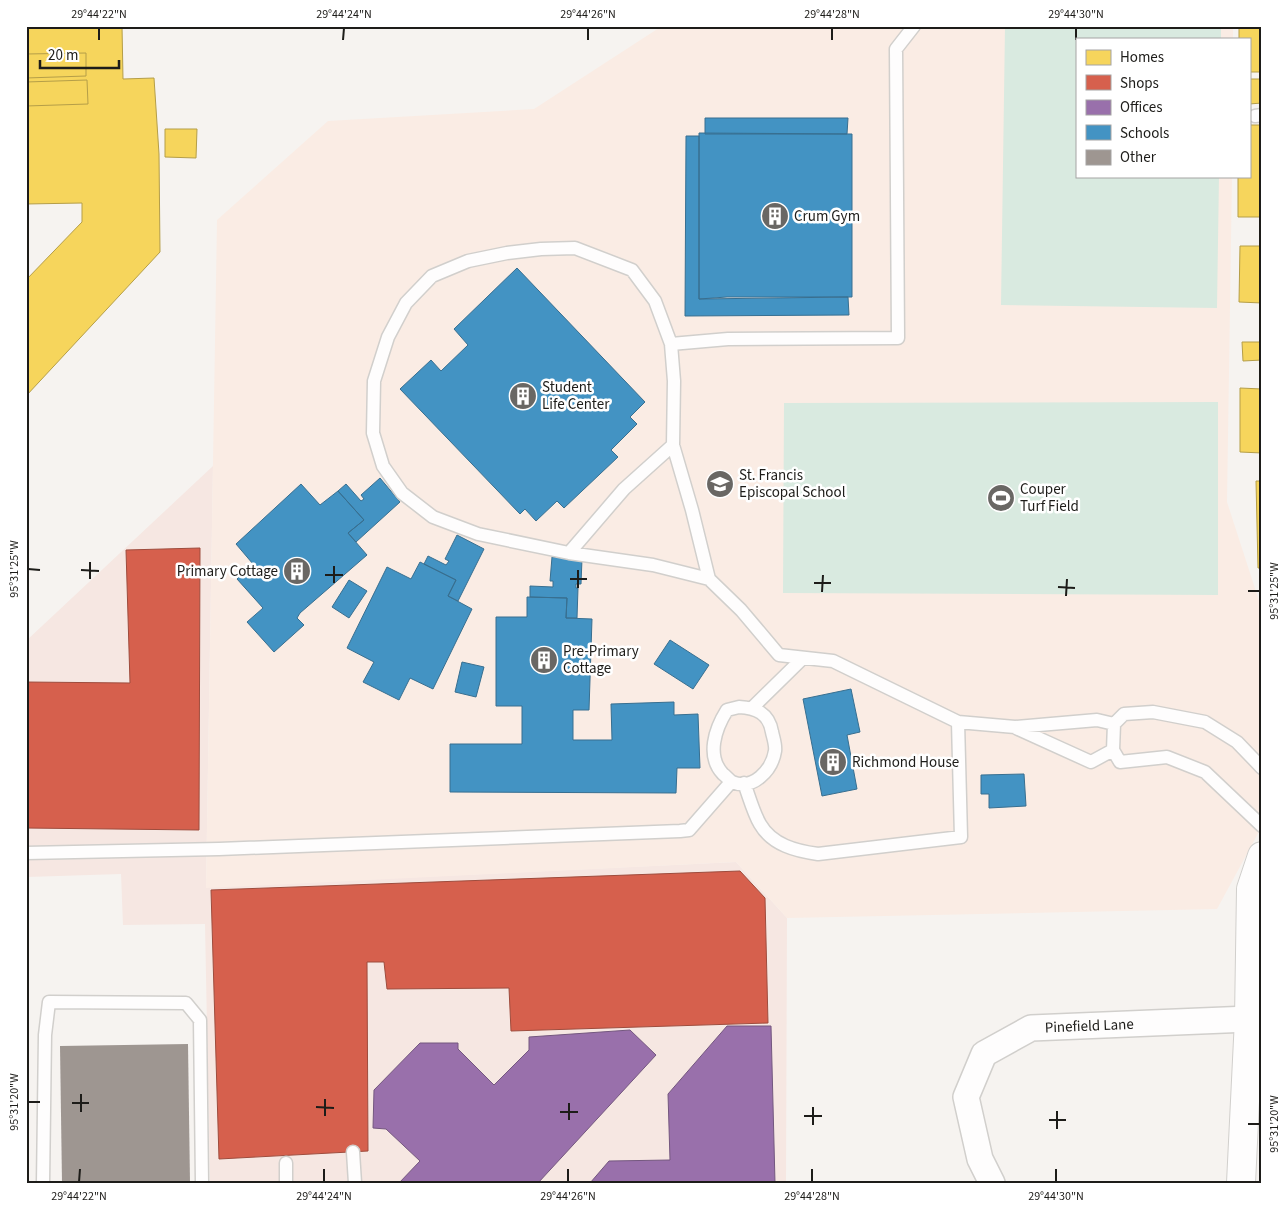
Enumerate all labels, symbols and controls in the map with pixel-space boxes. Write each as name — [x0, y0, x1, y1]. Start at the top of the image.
text: 29°44'22"N — [71, 6, 127, 23]
text: 29°44'24"N — [316, 6, 372, 23]
text: 29°44'26"N — [560, 6, 616, 23]
text: 29°44'28"N — [804, 6, 860, 23]
text: 29°44'30"N — [1048, 6, 1104, 23]
scale bar — [40, 38, 119, 70]
legend — [1076, 38, 1250, 178]
text: 20 m — [48, 45, 78, 66]
text: Homes — [1120, 47, 1164, 68]
text: Shops — [1120, 73, 1159, 94]
text: Offices — [1120, 97, 1163, 118]
text: Schools — [1120, 123, 1169, 144]
text: Other — [1120, 147, 1157, 168]
building icon: Crum Gym — [760, 201, 790, 231]
place label: Crum Gym — [794, 206, 860, 227]
place label: Student Life Center — [542, 377, 610, 415]
building icon: Student Life Center — [508, 381, 538, 411]
place label: St. Francis Episcopal School — [739, 465, 846, 503]
school or university icon: St. Francis Episcopal School — [705, 469, 735, 499]
place label: Couper Turf Field — [1020, 479, 1079, 517]
sports icon: Couper Turf Field — [986, 483, 1016, 513]
text: 95°31'25"W — [6, 540, 23, 598]
building icon: Primary Cottage — [282, 556, 312, 586]
place label: Primary Cottage — [177, 561, 278, 582]
text: 95°31'25"W — [1266, 562, 1283, 620]
place label: Pre-Primary Cottage — [563, 641, 639, 679]
building icon: Pre-Primary Cottage — [529, 645, 559, 675]
building icon: Richmond House — [818, 747, 848, 777]
place label: Richmond House — [852, 752, 959, 773]
street label: Pinefield Lane — [1044, 1013, 1134, 1038]
text: 95°31'20"W — [6, 1073, 23, 1131]
text: 95°31'20"W — [1266, 1095, 1283, 1153]
text: 29°44'22"N — [51, 1188, 107, 1205]
text: 29°44'24"N — [296, 1188, 352, 1205]
text: 29°44'26"N — [540, 1188, 596, 1205]
text: 29°44'28"N — [784, 1188, 840, 1205]
text: 29°44'30"N — [1028, 1188, 1084, 1205]

